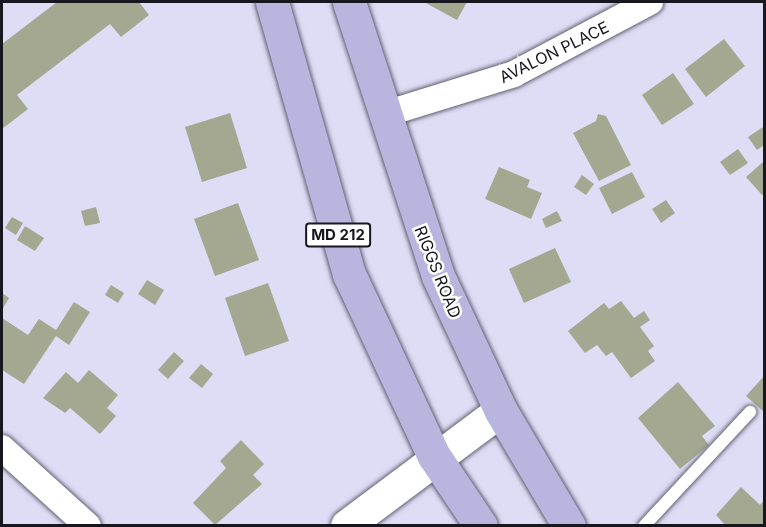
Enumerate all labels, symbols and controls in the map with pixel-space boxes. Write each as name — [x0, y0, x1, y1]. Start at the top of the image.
street label: AVALON PLACE — [496, 17, 612, 87]
road number: MD 212 — [305, 223, 371, 247]
street label: RIGGS ROAD — [411, 223, 465, 321]

